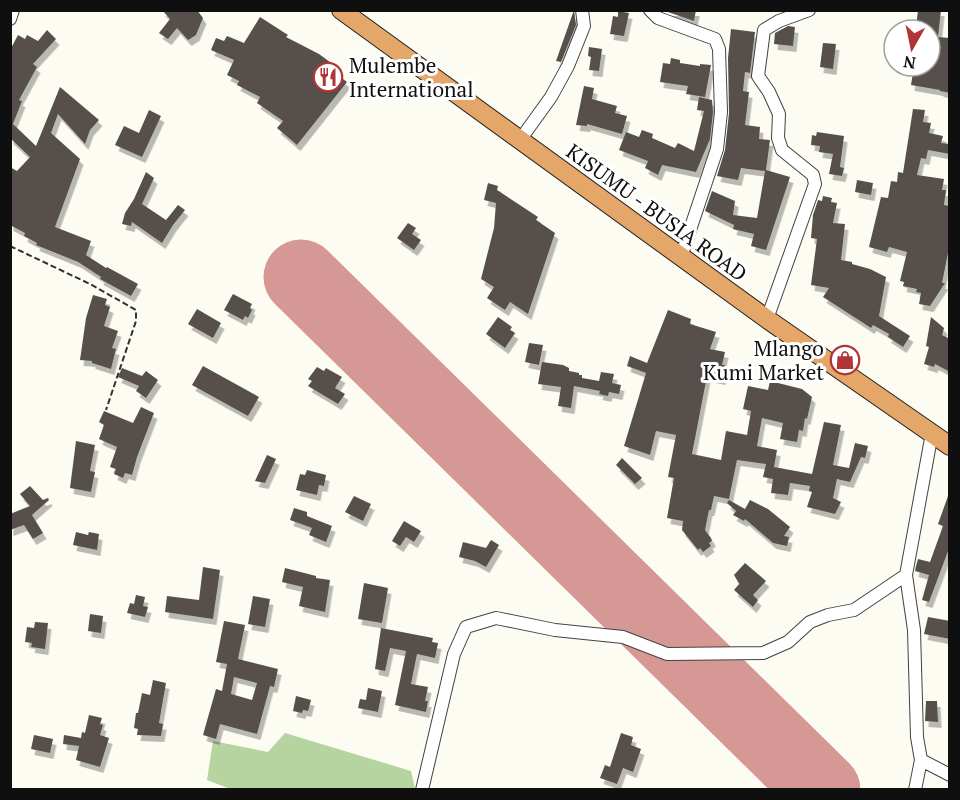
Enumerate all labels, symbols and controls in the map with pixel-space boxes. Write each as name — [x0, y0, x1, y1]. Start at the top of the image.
north arrow — [882, 18, 942, 78]
place label: Mulembe International — [349, 51, 474, 103]
text: N — [902, 51, 917, 75]
restaurant icon: Mulembe International — [312, 61, 344, 93]
street label: KISUMU - BUSIA ROAD — [561, 137, 753, 287]
place label: Mlango Kumi Market — [703, 334, 824, 386]
shop icon: Mlango Kumi Market — [829, 344, 861, 376]

